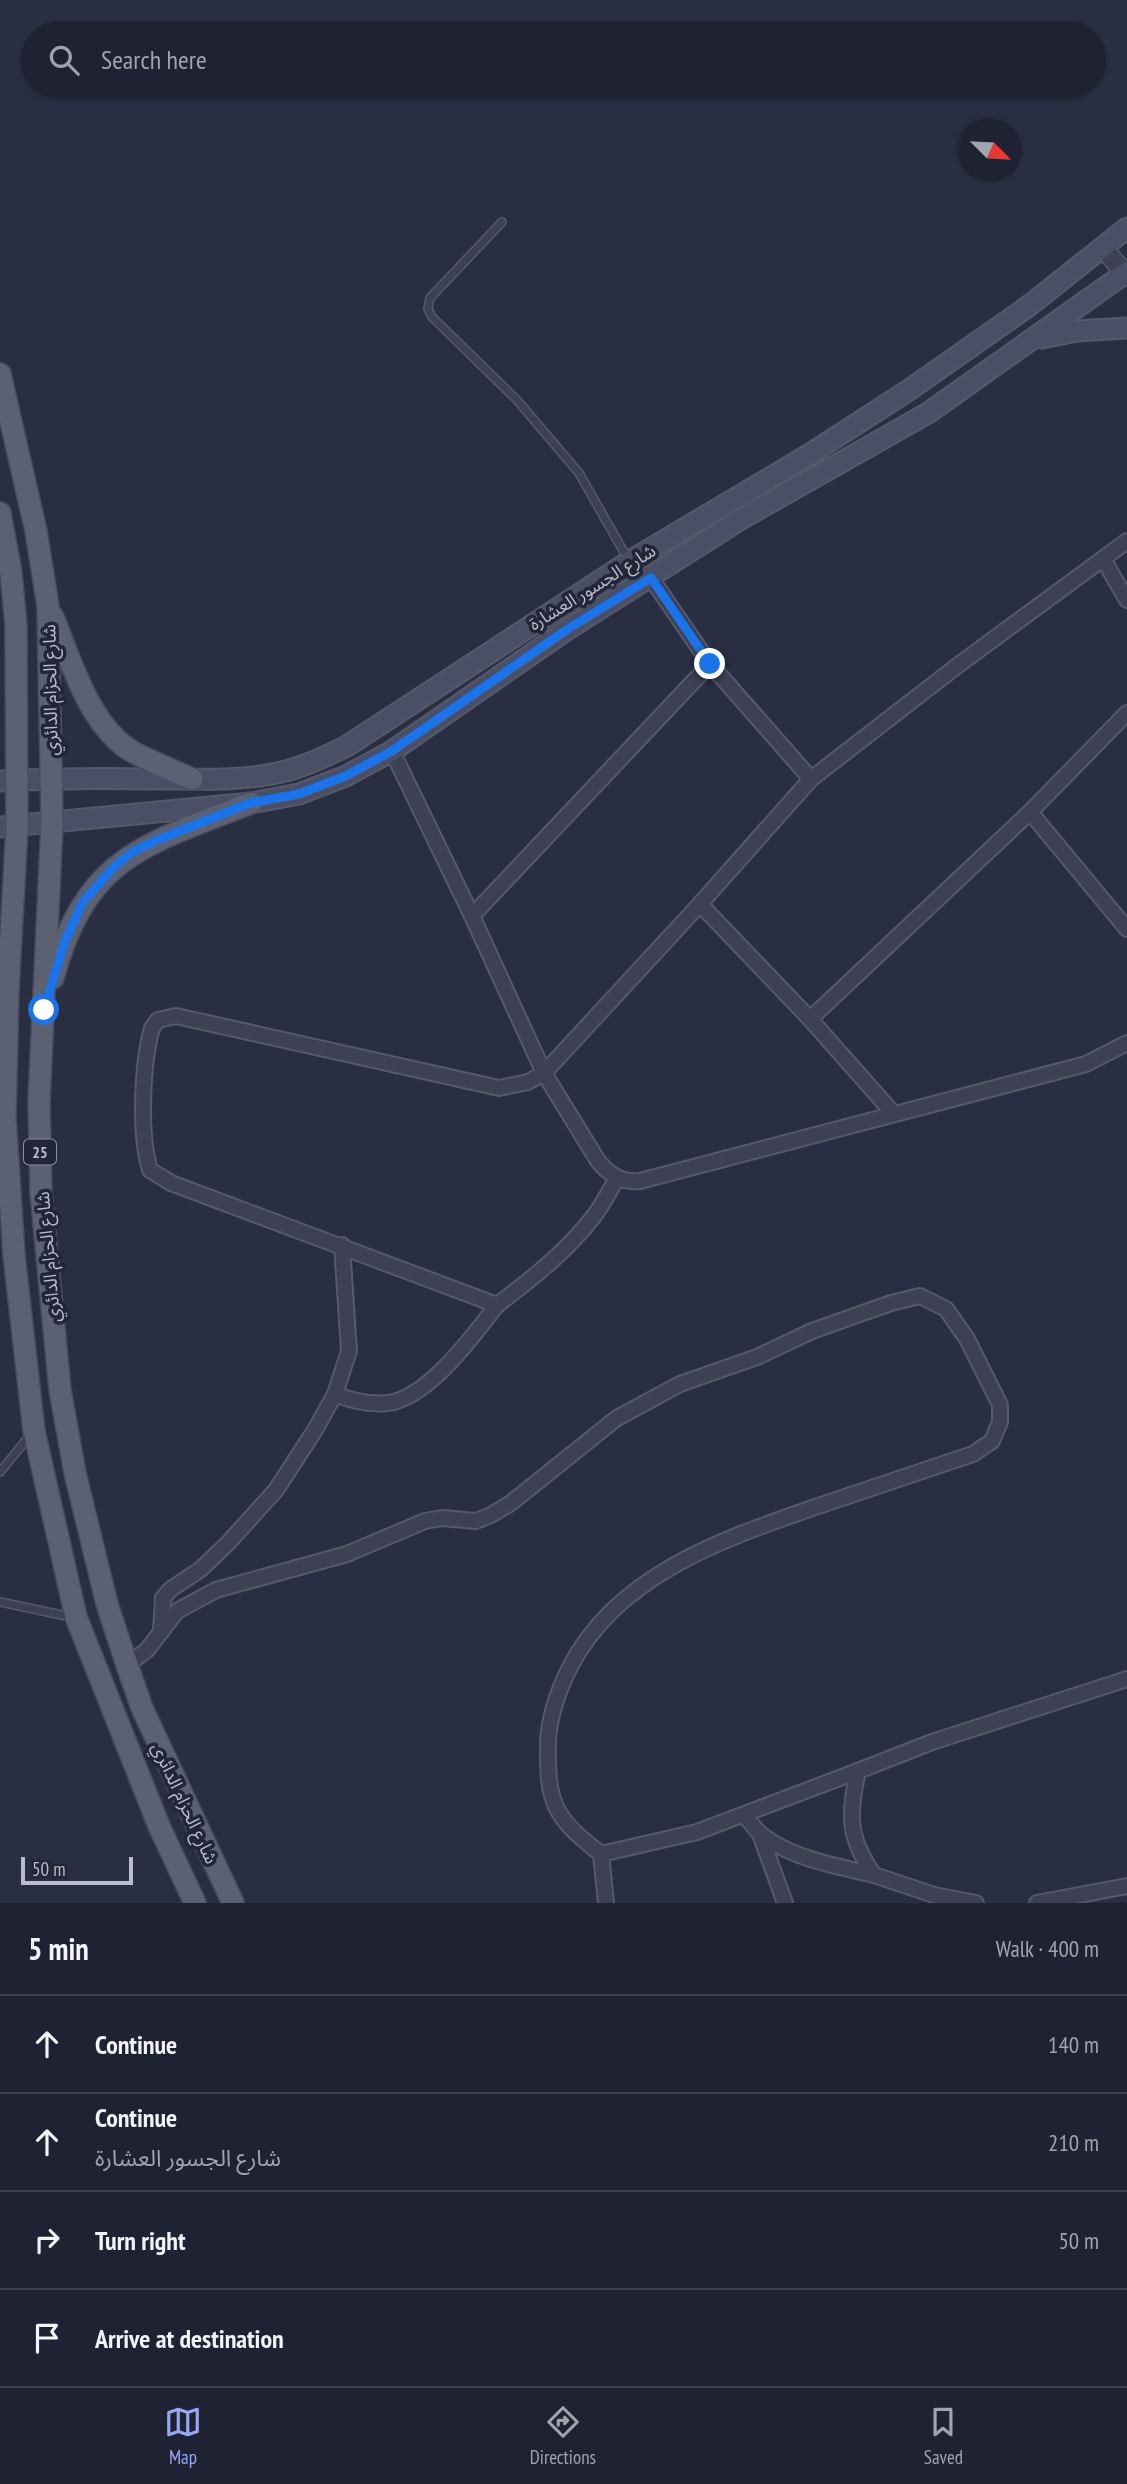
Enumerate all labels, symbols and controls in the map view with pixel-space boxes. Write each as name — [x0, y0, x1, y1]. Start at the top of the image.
search box — [21, 21, 1106, 98]
icon: search — [45, 41, 83, 79]
text: Search here — [101, 43, 207, 76]
north arrow — [959, 119, 1022, 182]
street label: شارع الجسور العشارة — [524, 539, 661, 638]
street label: شارع الحزام الدائري — [37, 624, 66, 756]
route end — [694, 648, 725, 679]
route start — [28, 994, 59, 1025]
road number: 25 — [24, 1140, 56, 1164]
street label: شارع الحزام الدائري — [31, 1190, 68, 1323]
street label: شارع الحزام الدائري — [144, 1739, 223, 1869]
scale bar — [21, 1854, 133, 1886]
text: 50 m — [32, 1857, 66, 1881]
text: 5 min — [28, 1929, 89, 1968]
text: Walk · 400 m — [996, 1934, 1099, 1963]
icon: ahead — [28, 2025, 66, 2063]
text: Continue — [95, 2028, 177, 2061]
text: 140 m — [1048, 2030, 1099, 2059]
text: Continue — [95, 2101, 177, 2134]
icon: ahead — [28, 2123, 66, 2161]
text: 210 m — [1048, 2128, 1099, 2157]
text: شارع الجسور العشارة — [95, 2143, 281, 2172]
icon: right — [28, 2221, 66, 2259]
text: Turn right — [95, 2224, 186, 2257]
text: 50 m — [1058, 2226, 1099, 2255]
icon: arrive — [28, 2319, 66, 2357]
text: Arrive at destination — [95, 2322, 284, 2355]
tab: Map — [164, 2403, 202, 2469]
tab: Directions — [530, 2403, 596, 2469]
tab: Saved — [924, 2403, 963, 2469]

